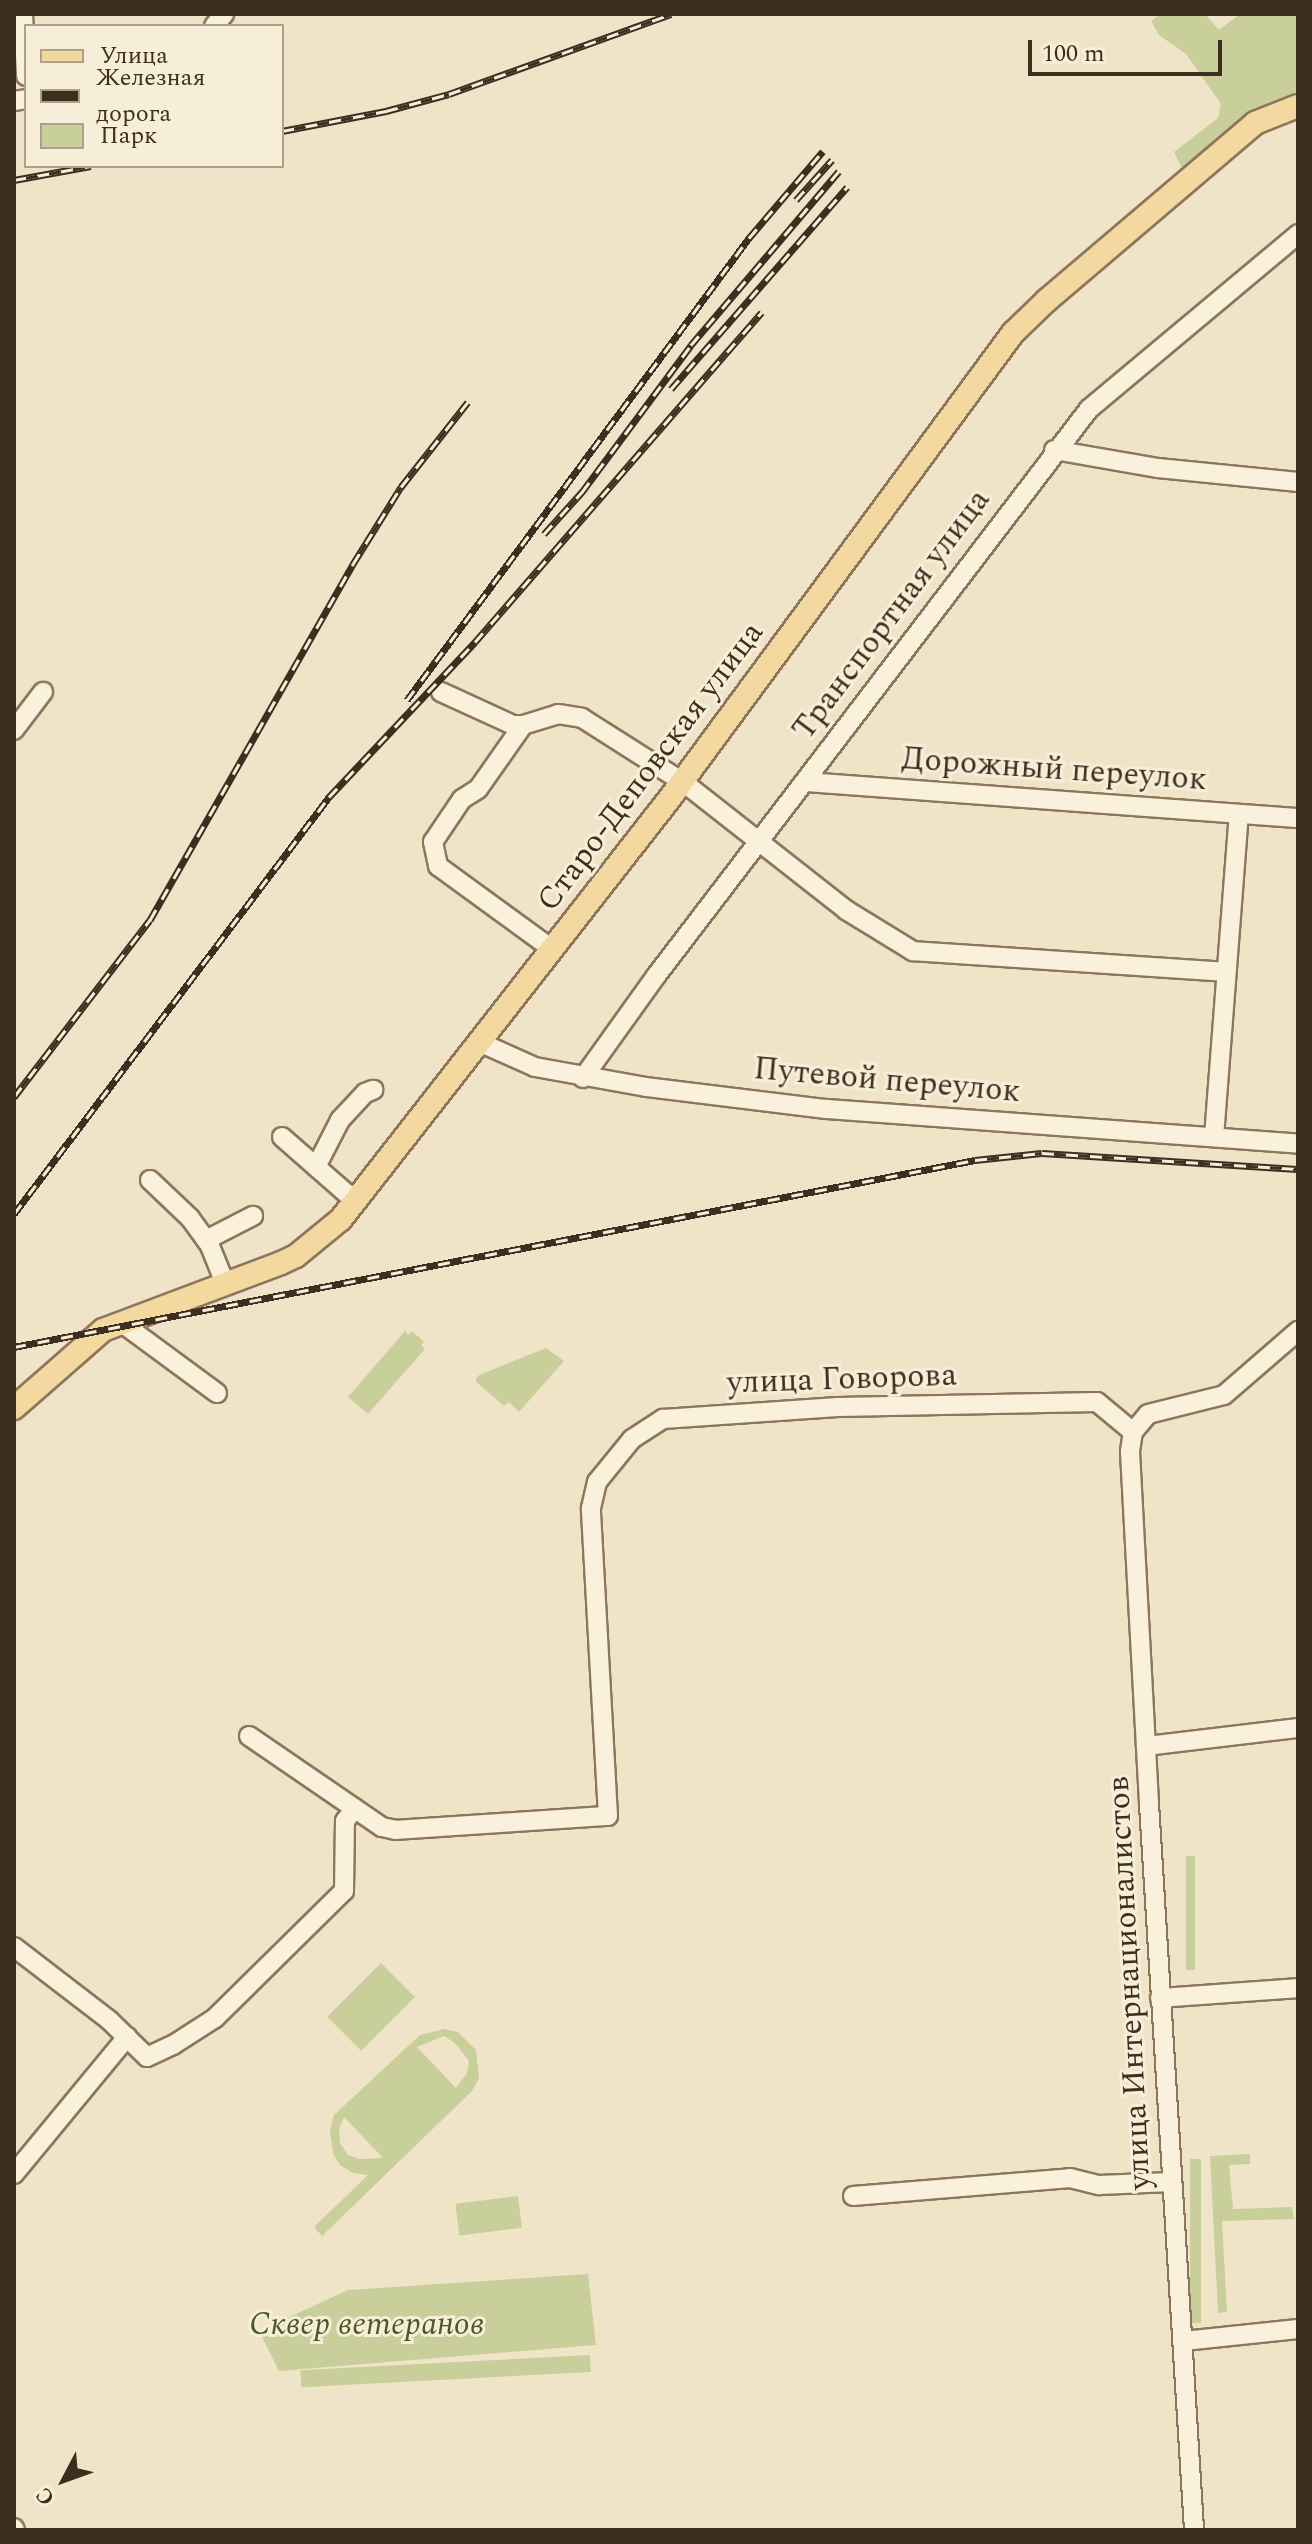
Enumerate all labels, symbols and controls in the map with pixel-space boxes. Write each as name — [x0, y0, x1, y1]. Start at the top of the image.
legend — [24, 24, 284, 168]
scale bar — [1032, 24, 1226, 74]
text: 100 m — [1042, 36, 1105, 72]
text: Улица — [100, 38, 168, 74]
text: Железная дорога — [96, 60, 205, 132]
text: Парк — [100, 118, 157, 154]
street label: Транспортная улица — [785, 482, 999, 748]
street label: Старо-Деповская улица — [530, 615, 772, 919]
street label: Дорожный переулок — [900, 740, 1208, 800]
street label: Путевой переулок — [752, 1050, 1022, 1112]
street label: улица Говорова — [726, 1357, 958, 1403]
street label: улица Интернационалистов — [1100, 1775, 1160, 2191]
park label: Сквер ветеранов — [249, 2306, 485, 2344]
north arrow — [24, 2440, 104, 2520]
text: С — [28, 2479, 63, 2513]

